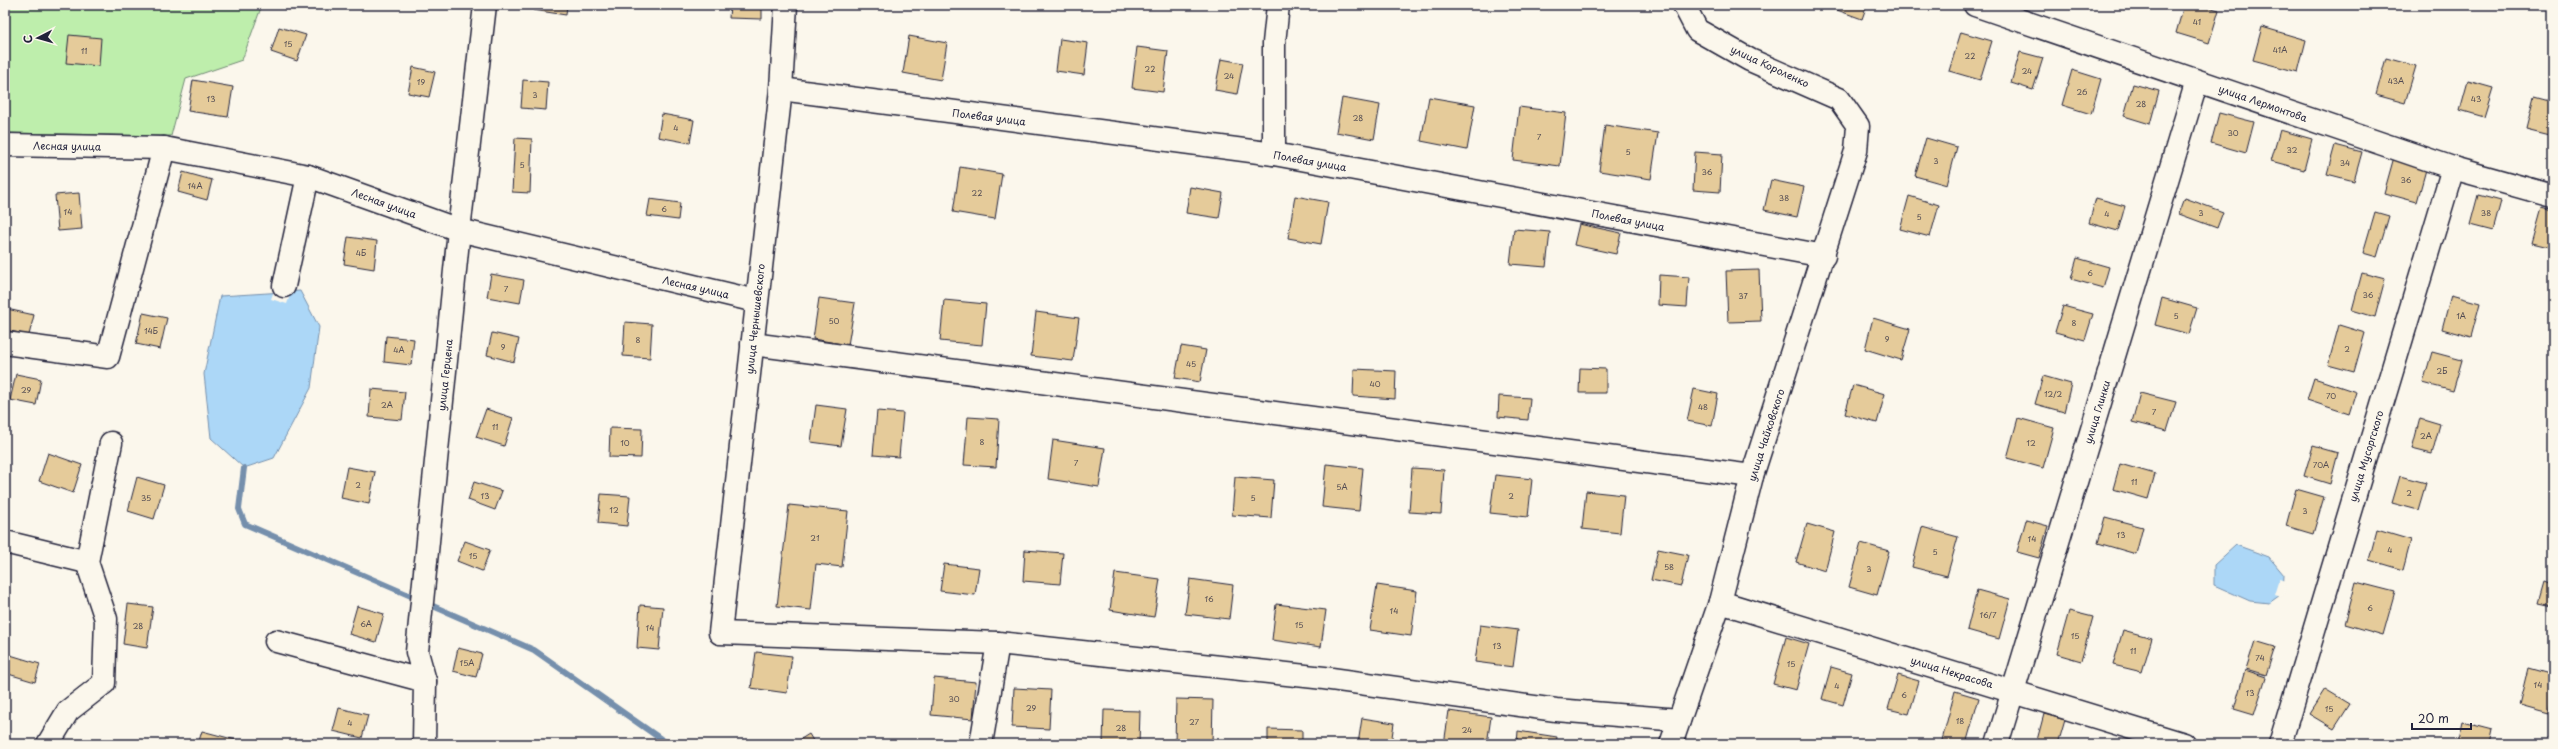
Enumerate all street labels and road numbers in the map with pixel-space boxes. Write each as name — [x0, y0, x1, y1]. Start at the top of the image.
street label: улица Короленко — [1729, 41, 1812, 90]
street label: улица Лермонтова — [2217, 80, 2310, 125]
street label: Полевая улица — [951, 105, 1027, 129]
street label: Лесная улица — [33, 137, 102, 154]
street label: Полевая улица — [1272, 147, 1349, 174]
street label: Лесная улица — [350, 184, 419, 221]
street label: Полевая улица — [1590, 205, 1667, 234]
street label: улица Чернышевского — [741, 263, 768, 375]
street label: Лесная улица — [661, 272, 732, 302]
street label: улица Герцена — [433, 337, 456, 412]
street label: улица Глинки — [2080, 378, 2113, 445]
street label: улица Чайковского — [1744, 386, 1788, 483]
street label: улица Мусоргского — [2344, 408, 2388, 504]
street label: улица Некрасова — [1909, 652, 1996, 691]

